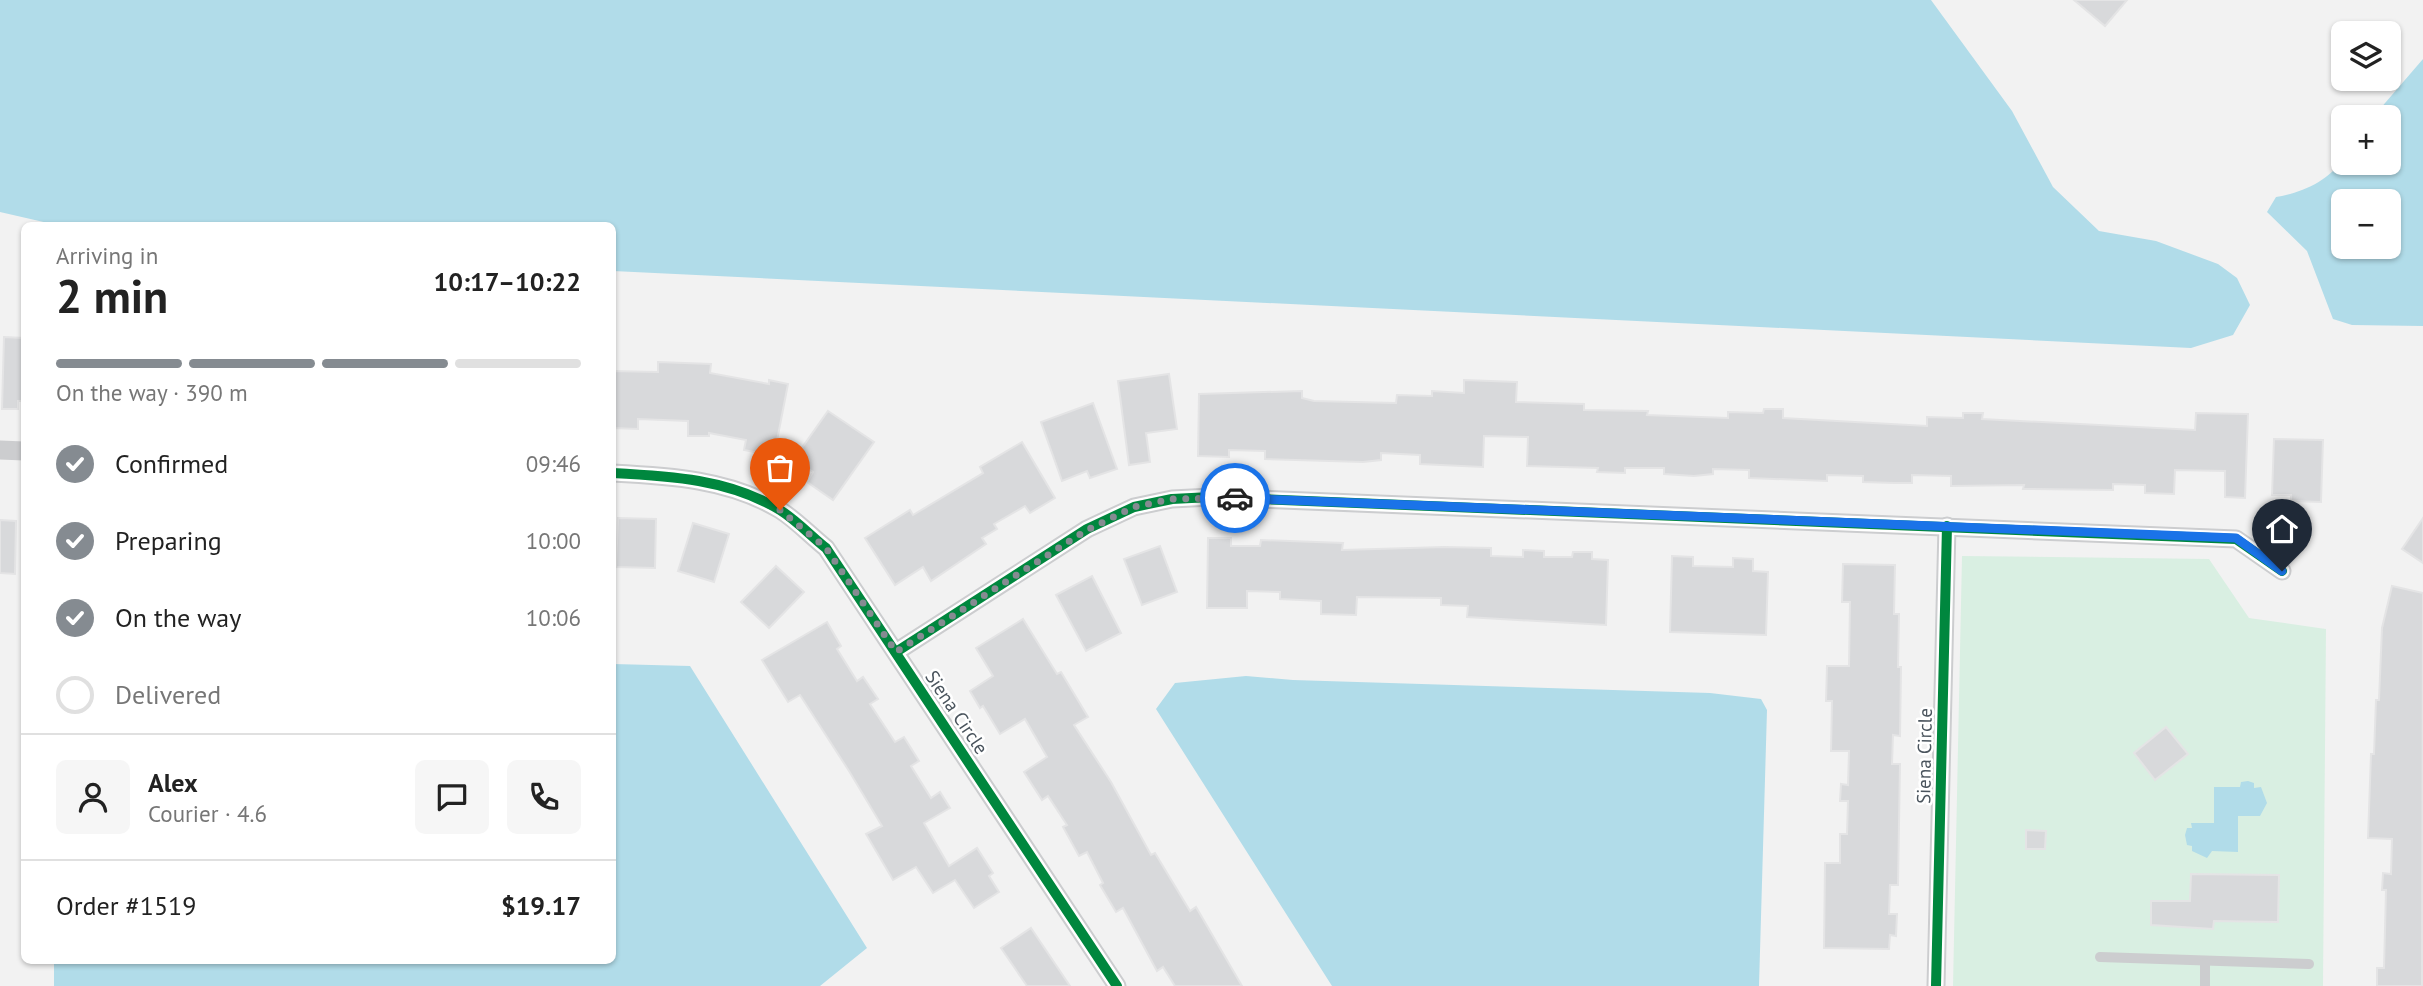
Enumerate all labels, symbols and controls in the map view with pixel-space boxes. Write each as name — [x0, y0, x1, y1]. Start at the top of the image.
map controls — [2331, 21, 2401, 259]
button: layers — [2331, 21, 2401, 91]
button: + — [2331, 105, 2401, 175]
button: − — [2331, 189, 2401, 259]
text: Arriving in — [56, 241, 158, 270]
text: 10:17–10:22 — [434, 265, 581, 298]
text: 2 min — [56, 266, 168, 326]
text: On the way · 390 m — [56, 378, 248, 407]
pin — [750, 438, 810, 510]
icon: check — [56, 445, 94, 483]
text: Confirmed — [115, 447, 228, 480]
text: 09:46 — [526, 449, 581, 478]
icon: bag — [761, 449, 799, 487]
courier — [1200, 463, 1270, 533]
icon: car — [1216, 479, 1254, 517]
pin — [2252, 499, 2312, 571]
icon: home — [2263, 510, 2301, 548]
icon: check — [56, 522, 94, 560]
text: Preparing — [115, 524, 222, 557]
text: 10:00 — [526, 526, 581, 555]
icon: check — [56, 599, 94, 637]
text: On the way — [115, 601, 241, 634]
text: 10:06 — [526, 603, 581, 632]
street label: Siena Circle — [920, 666, 994, 758]
text: Delivered — [115, 678, 221, 711]
street label: Siena Circle — [1911, 708, 1937, 804]
button: person — [56, 760, 130, 834]
button: chat — [415, 760, 489, 834]
button: phone — [507, 760, 581, 834]
text: Alex — [148, 766, 198, 799]
text: Courier · 4.6 — [148, 799, 267, 828]
text: Order #1519 — [56, 889, 196, 922]
text: $19.17 — [501, 889, 581, 922]

